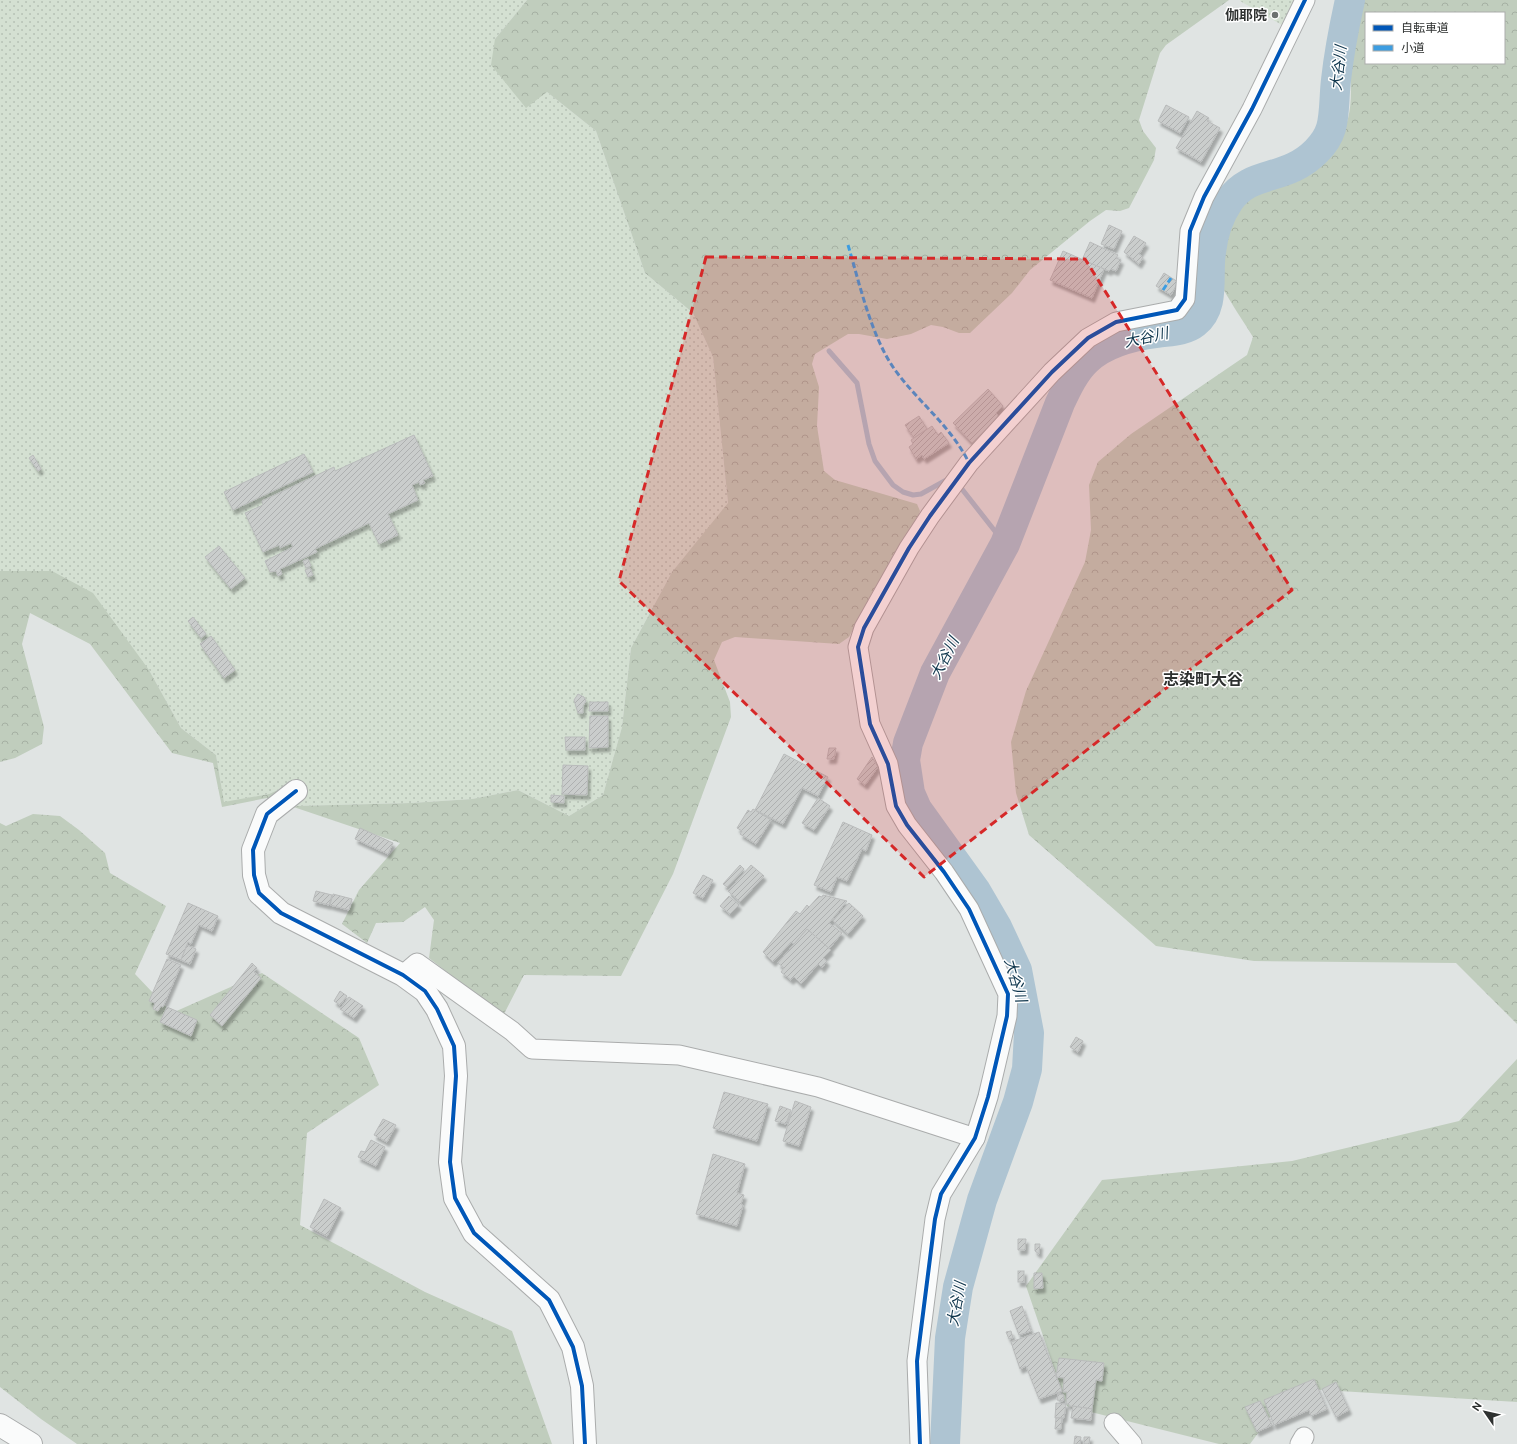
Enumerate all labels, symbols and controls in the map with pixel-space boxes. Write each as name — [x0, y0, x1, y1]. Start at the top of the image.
place label: 伽耶院 — [1225, 7, 1267, 23]
marker: 伽耶院 — [1270, 10, 1280, 20]
legend — [1365, 12, 1505, 64]
text: 自転車道 — [1401, 21, 1449, 34]
text: 小道 — [1401, 41, 1425, 54]
water label: 大谷川 — [1327, 43, 1349, 91]
water label: 大谷川 — [1122, 324, 1172, 350]
water label: 大谷川 — [926, 632, 963, 682]
district label: 志染町大谷 — [1163, 670, 1243, 688]
water label: 大谷川 — [1002, 956, 1031, 1006]
water label: 大谷川 — [944, 1278, 969, 1328]
north arrow — [1465, 1392, 1505, 1432]
text: N — [1469, 1400, 1484, 1413]

